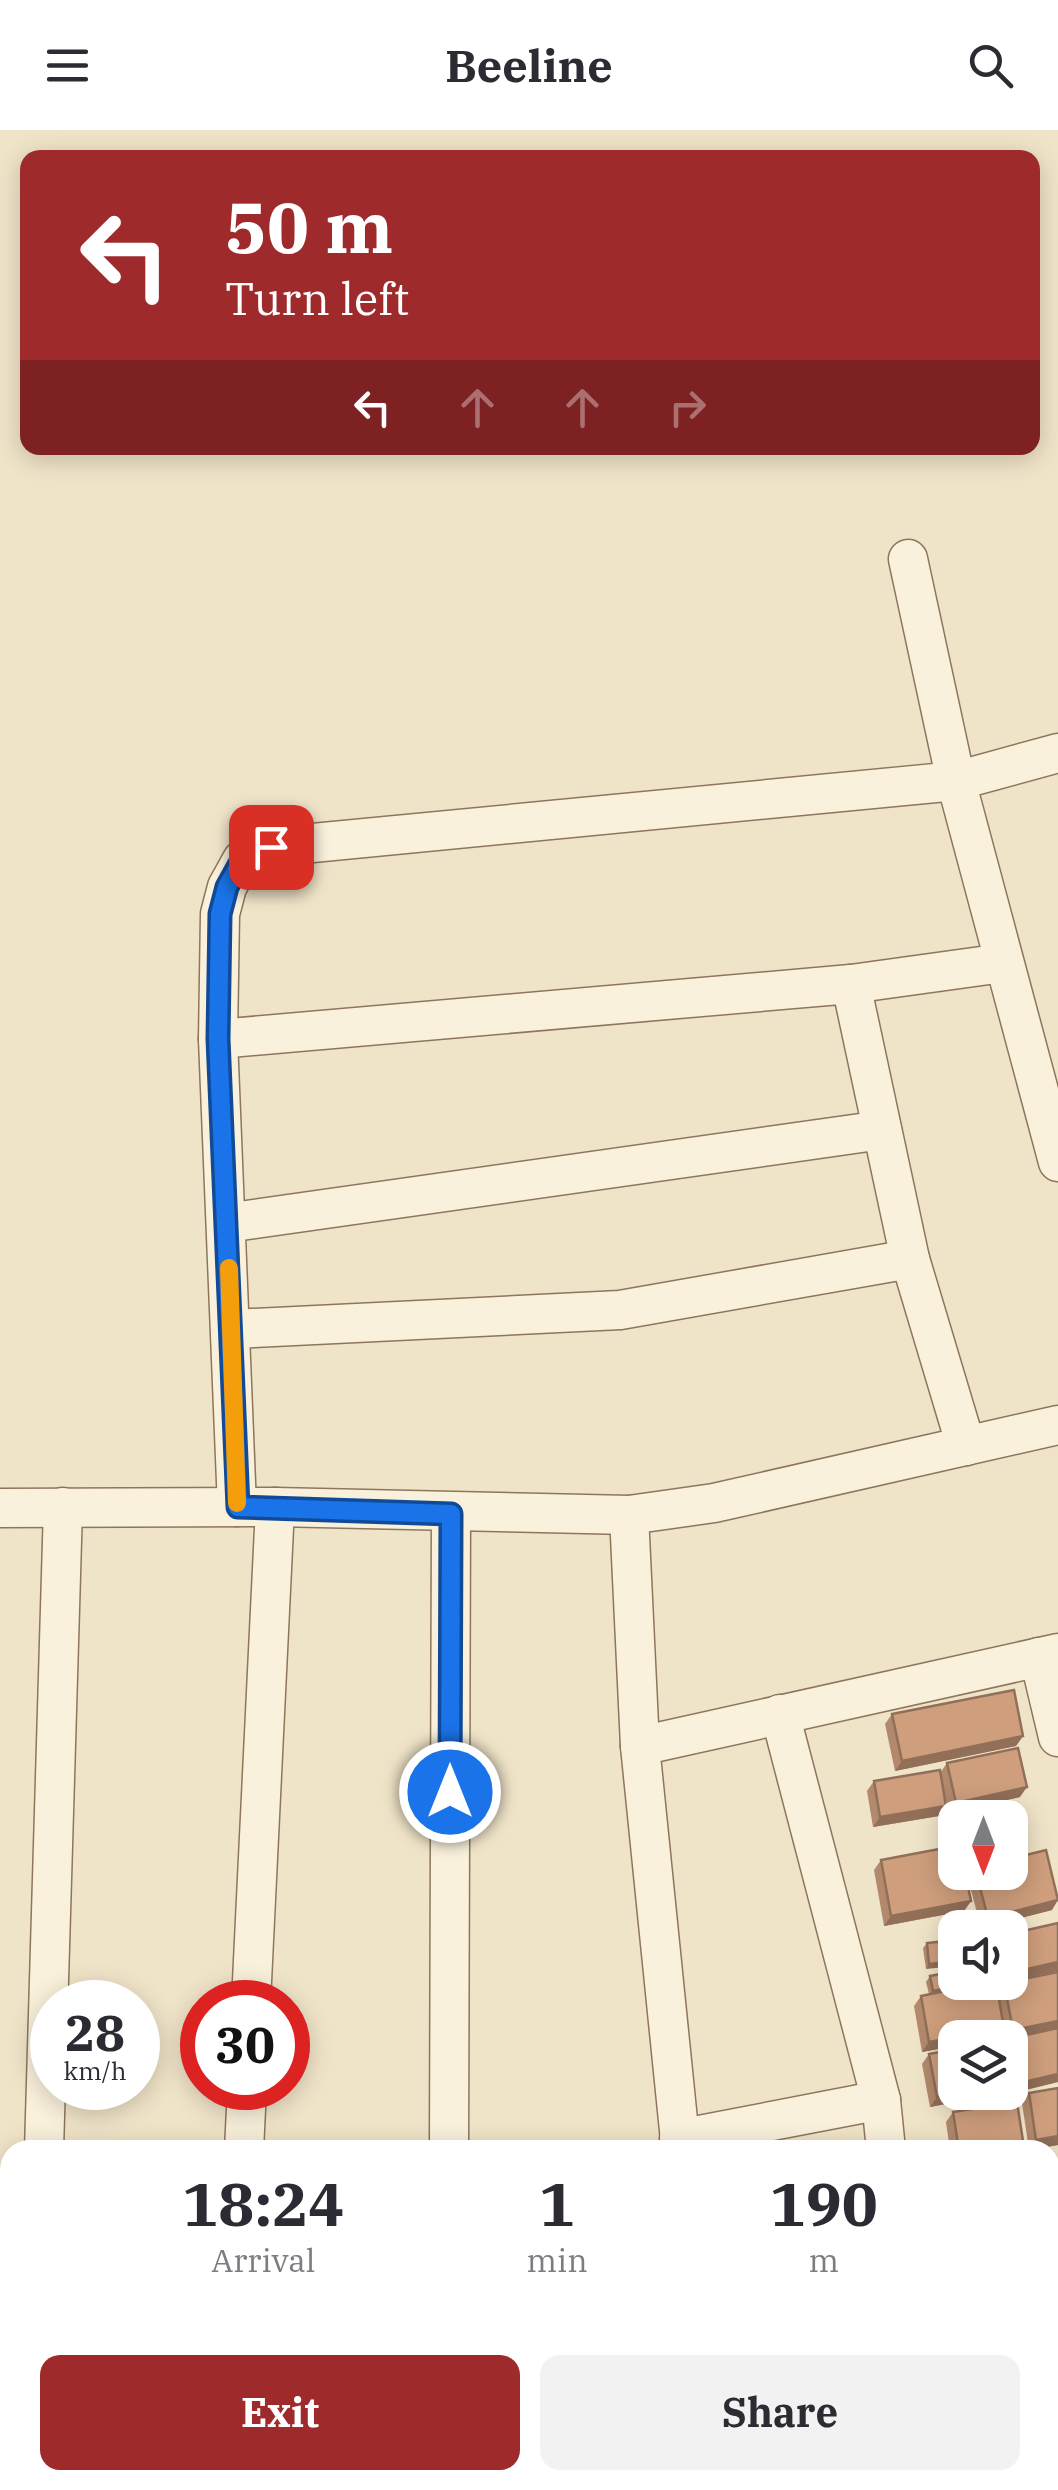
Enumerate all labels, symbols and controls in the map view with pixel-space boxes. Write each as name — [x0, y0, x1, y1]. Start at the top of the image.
text: Beeline — [445, 36, 613, 94]
icon: menu — [40, 38, 95, 93]
icon: search — [963, 38, 1018, 93]
text: 50 m — [225, 181, 393, 272]
icon: left — [60, 190, 190, 320]
text: Turn left — [225, 269, 409, 327]
icon: left — [345, 380, 400, 435]
icon: ahead — [450, 380, 505, 435]
icon: ahead — [555, 380, 610, 435]
icon: right — [660, 380, 715, 435]
pin — [229, 805, 314, 890]
icon: arrive — [244, 820, 299, 875]
position arrow — [398, 1740, 502, 1844]
north arrow — [938, 1800, 1028, 1890]
map controls — [938, 1800, 1028, 2110]
button: sound — [938, 1910, 1028, 2000]
speed limit sign: 30 — [180, 1980, 310, 2110]
text: 28 — [65, 2000, 125, 2065]
button: layers — [938, 2020, 1028, 2110]
text: km/h — [63, 2054, 127, 2087]
text: 18:24 — [182, 2164, 344, 2243]
text: 1 — [539, 2164, 575, 2243]
text: 190 — [770, 2164, 878, 2243]
text: Arrival — [211, 2239, 315, 2281]
text: min — [527, 2239, 588, 2281]
text: m — [809, 2239, 839, 2281]
button: Exit — [40, 2355, 520, 2470]
button: Share — [540, 2355, 1020, 2470]

